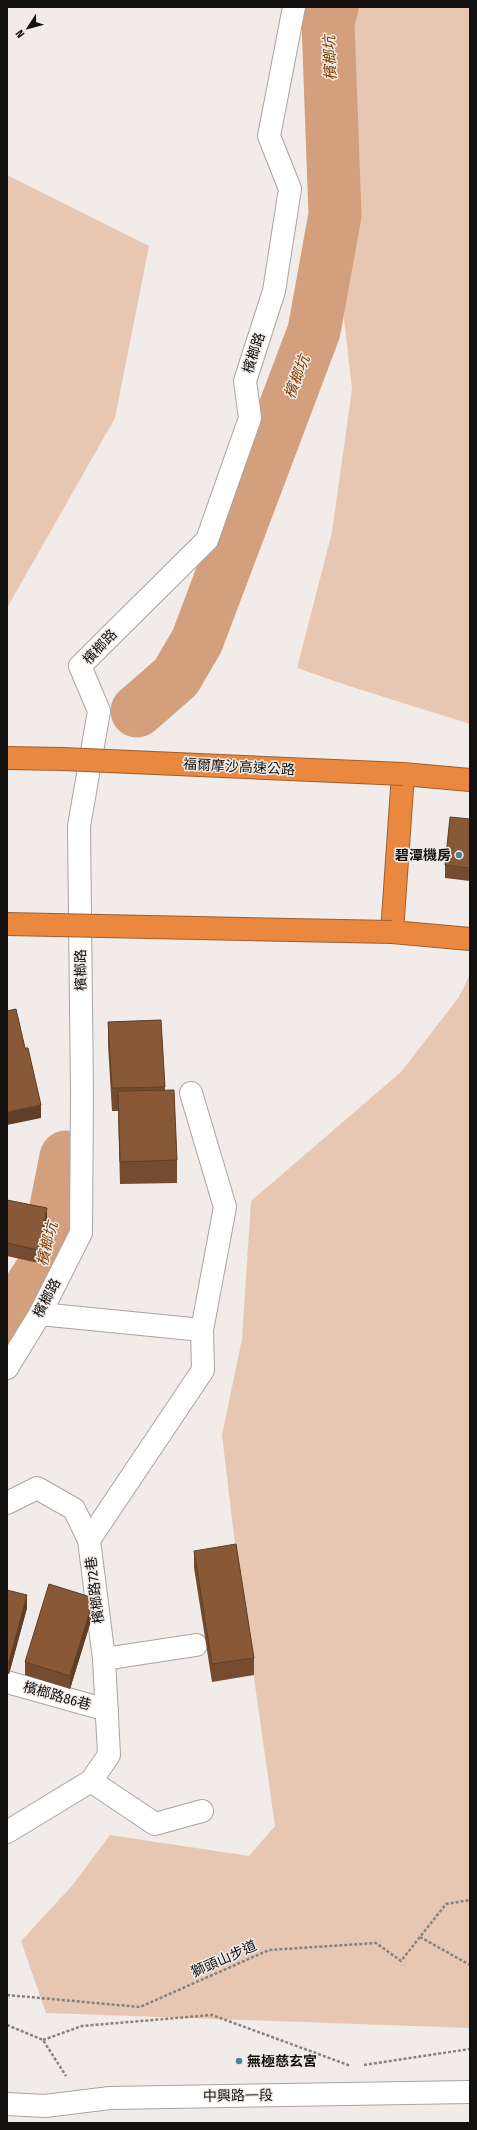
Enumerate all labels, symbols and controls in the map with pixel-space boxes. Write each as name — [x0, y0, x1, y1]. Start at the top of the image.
north arrow — [8, 8, 48, 48]
text: N — [13, 27, 28, 40]
water label: 檳榔坑 — [320, 33, 340, 81]
street label: 檳榔路 — [239, 330, 269, 376]
water label: 檳榔坑 — [281, 351, 314, 401]
street label: 檳榔路 — [79, 626, 121, 668]
street label: 福爾摩沙高速公路 — [183, 756, 295, 778]
place label: 碧潭機房 — [395, 847, 451, 864]
marker: 碧潭機房 — [454, 850, 464, 860]
street label: 檳榔路 — [72, 949, 90, 991]
water label: 檳榔坑 — [33, 1218, 62, 1268]
street label: 檳榔路 — [30, 1275, 64, 1321]
street label: 檳榔路72巷 — [82, 1555, 108, 1625]
street label: 檳榔路86巷 — [21, 1678, 93, 1714]
street label: 獅頭山步道 — [189, 1937, 259, 1981]
place label: 無極慈玄宮 — [247, 2053, 317, 2070]
marker: 無極慈玄宮 — [234, 2056, 244, 2066]
street label: 中興路一段 — [203, 2087, 273, 2105]

